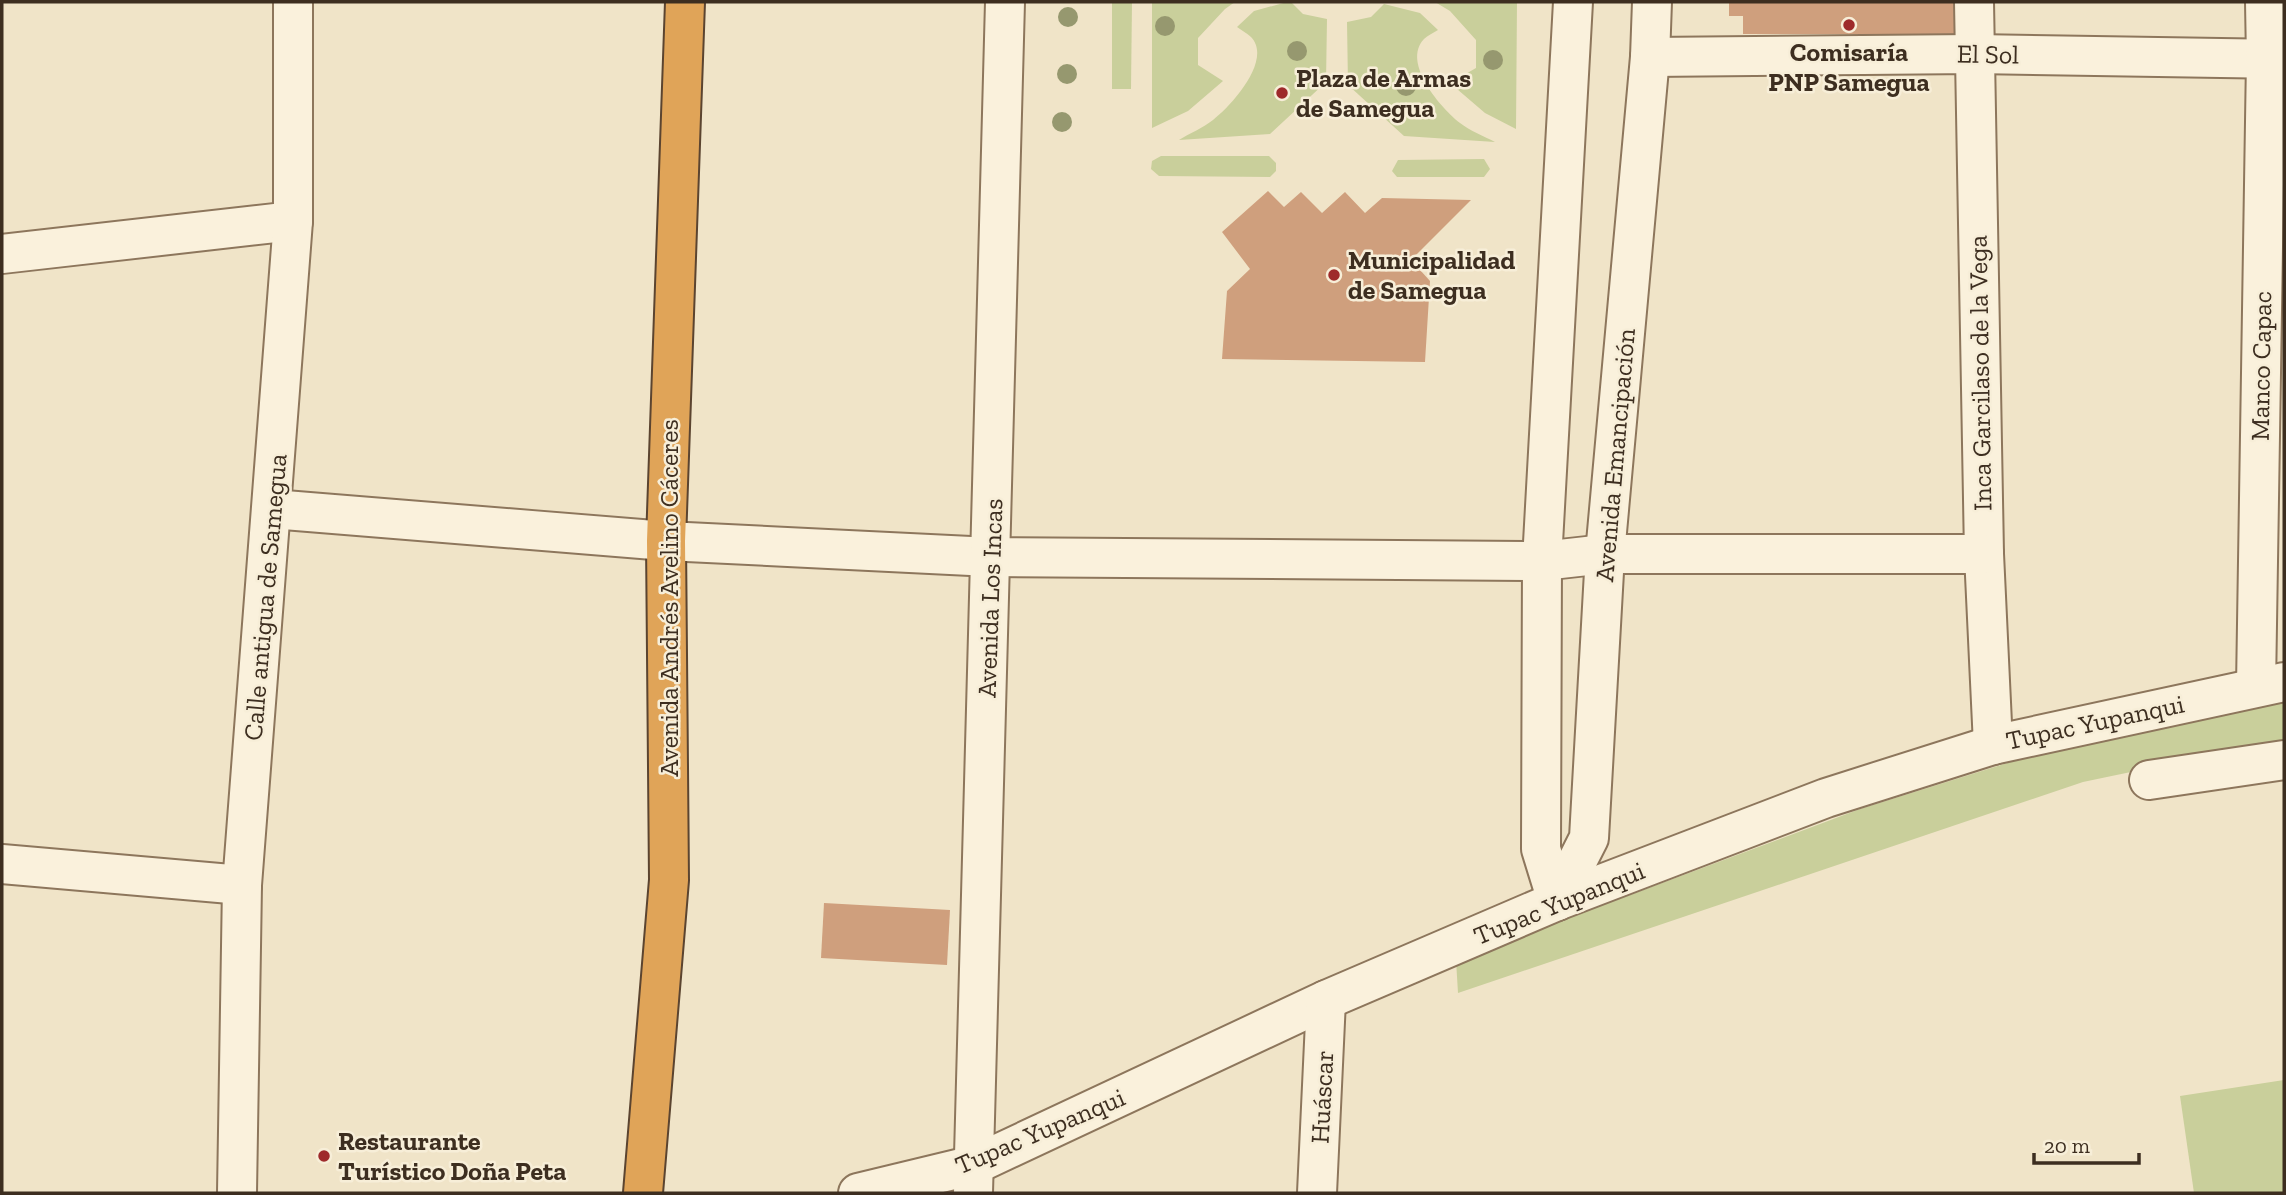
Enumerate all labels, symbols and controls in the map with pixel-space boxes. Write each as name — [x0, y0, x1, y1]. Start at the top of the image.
marker: Comisaría PNP Samegua — [1841, 17, 1857, 33]
place label: Comisaría PNP Samegua — [1768, 36, 1930, 98]
street label: El Sol — [1957, 37, 2019, 71]
place label: Plaza de Armas de Samegua — [1296, 62, 1471, 124]
marker: Plaza de Armas de Samegua — [1274, 85, 1290, 101]
street label: Inca Garcilaso de la Vega — [1962, 234, 1998, 511]
place label: Municipalidad de Samegua — [1348, 244, 1515, 306]
marker: Municipalidad de Samegua — [1326, 267, 1342, 283]
street label: Manco Capac — [2244, 291, 2278, 441]
street label: Avenida Emancipación — [1588, 327, 1642, 583]
street label: Avenida Andrés Avelino Cáceres — [653, 419, 685, 777]
street label: Calle antigua de Samegua — [237, 452, 294, 742]
street label: Avenida Los Incas — [971, 498, 1009, 698]
street label: Tupac Yupanqui — [2003, 687, 2187, 757]
street label: Tupac Yupanqui — [1469, 854, 1649, 952]
street label: Huáscar — [1304, 1050, 1340, 1144]
street label: Tupac Yupanqui — [950, 1081, 1130, 1181]
scale bar — [2034, 1122, 2139, 1166]
place label: Restaurante Turístico Doña Peta — [338, 1125, 566, 1187]
text: 20 m — [2044, 1133, 2090, 1158]
marker: Restaurante Turístico Doña Peta — [316, 1148, 332, 1164]

